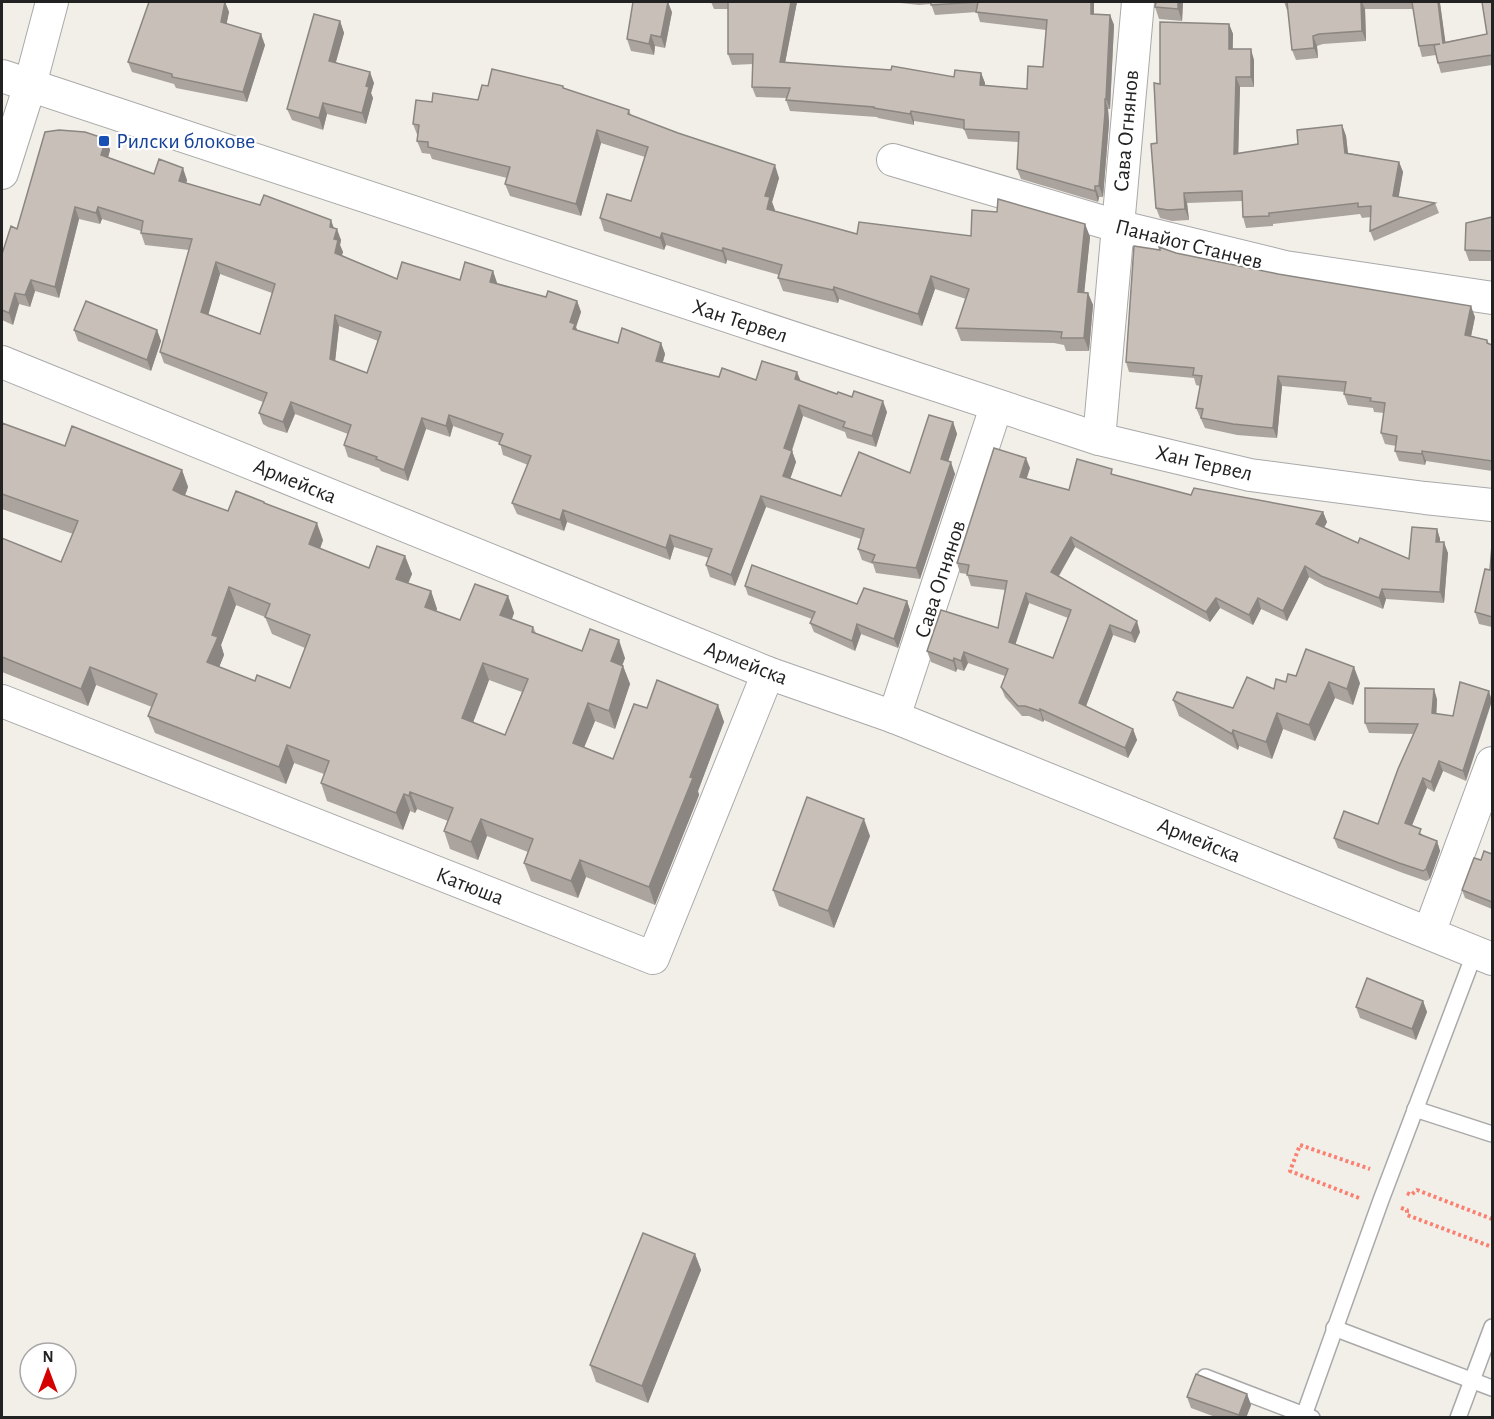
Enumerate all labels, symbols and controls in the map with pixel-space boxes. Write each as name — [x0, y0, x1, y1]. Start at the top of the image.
street label: Сава Огнянов — [1110, 69, 1142, 193]
place label: Рилски блокове — [116, 130, 255, 152]
marker: Рилски блокове — [97, 134, 111, 148]
street label: Панайот Станчев — [1113, 215, 1265, 273]
street label: Хан Тервел — [690, 295, 790, 347]
street label: Хан Тервел — [1153, 441, 1255, 485]
street label: Армейска — [250, 454, 340, 508]
street label: Сава Огнянов — [911, 517, 969, 641]
street label: Армейска — [701, 637, 791, 689]
street label: Армейска — [1154, 813, 1244, 867]
street label: Катюша — [433, 863, 507, 909]
north arrow — [18, 1341, 78, 1401]
text: N — [42, 1349, 54, 1365]

